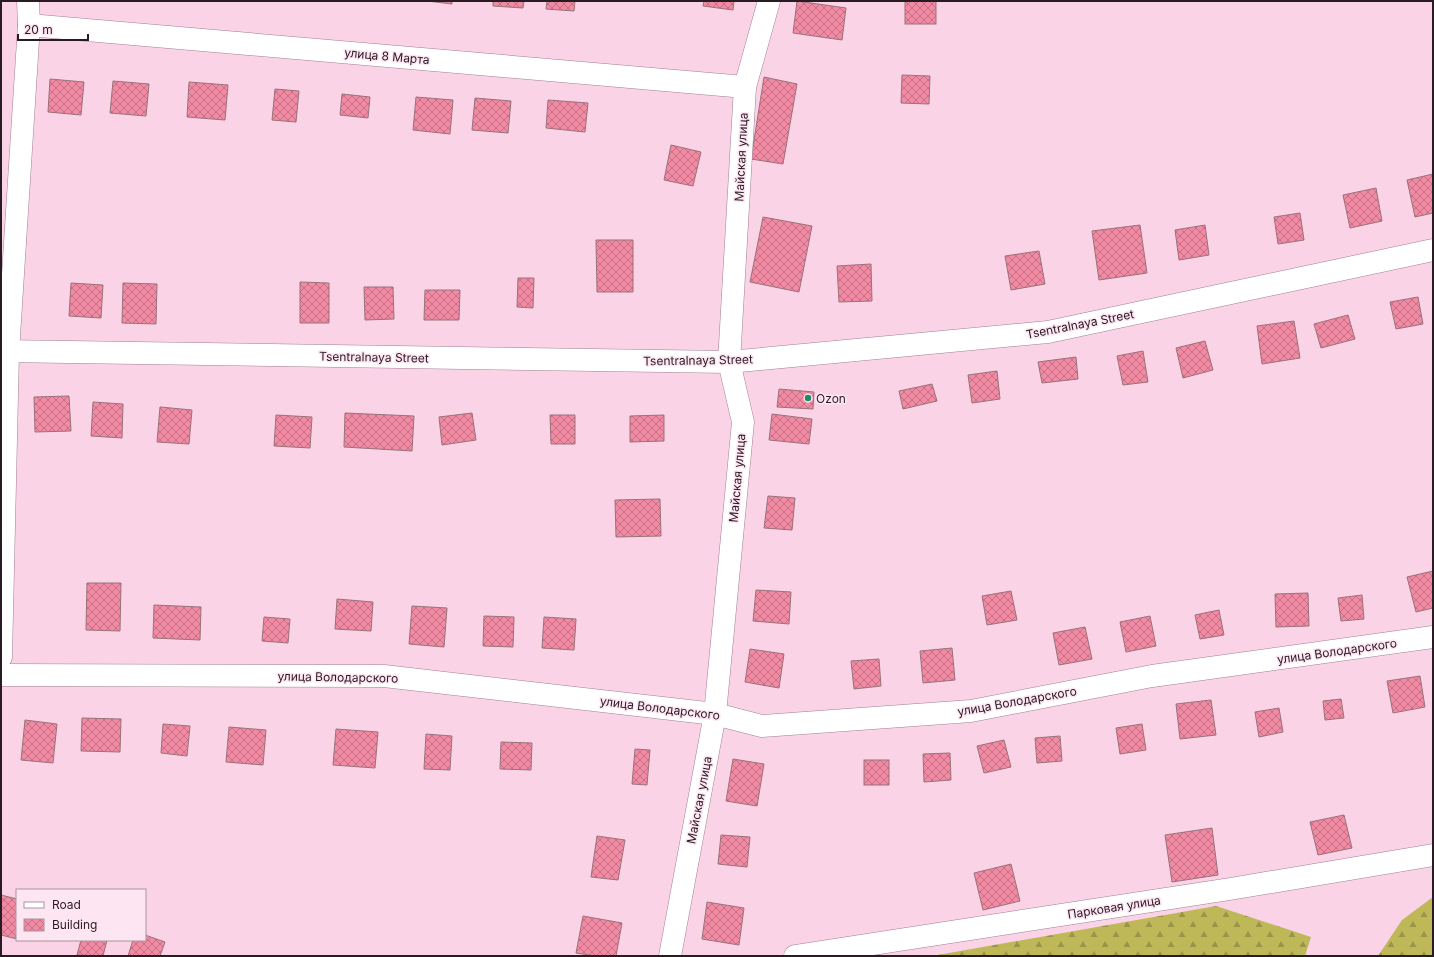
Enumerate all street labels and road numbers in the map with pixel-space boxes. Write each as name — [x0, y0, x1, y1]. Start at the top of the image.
street label: улица 8 Марта — [344, 45, 430, 67]
street label: Майская улица — [731, 112, 751, 202]
street label: Tsentralnaya Street — [1025, 306, 1135, 342]
street label: Tsentralnaya Street — [319, 349, 429, 365]
street label: Tsentralnaya Street — [643, 352, 753, 368]
street label: Майская улица — [726, 433, 748, 523]
street label: улица Володарского — [1276, 635, 1398, 667]
street label: улица Володарского — [277, 668, 399, 686]
street label: улица Володарского — [956, 683, 1078, 719]
street label: улица Володарского — [599, 693, 721, 723]
street label: Майская улица — [683, 755, 715, 845]
street label: Парковая улица — [1066, 892, 1162, 922]

